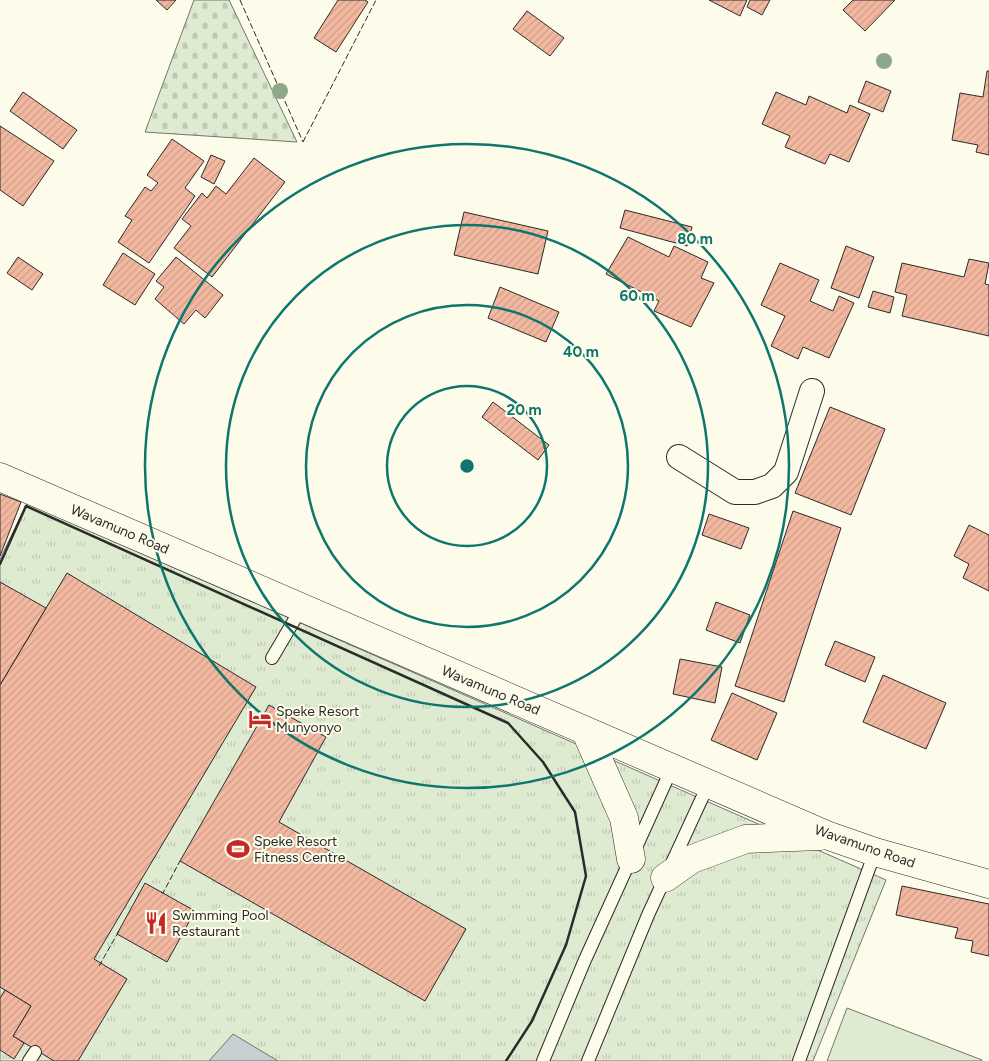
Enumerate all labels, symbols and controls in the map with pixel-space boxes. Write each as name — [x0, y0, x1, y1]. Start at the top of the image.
text: 80 m — [677, 230, 713, 248]
text: 60 m — [619, 287, 655, 305]
text: 40 m — [563, 343, 599, 361]
text: 20 m — [506, 401, 542, 419]
centre of rings — [458, 457, 476, 475]
street label: Wavamuno Road — [68, 501, 172, 558]
street label: Wavamuno Road — [439, 662, 543, 719]
place label: Speke Resort Munyonyo — [276, 703, 359, 736]
hotel icon: Speke Resort Munyonyo — [247, 706, 273, 732]
street label: Wavamuno Road — [812, 821, 917, 872]
place label: Speke Resort Fitness Centre — [254, 833, 346, 866]
sports icon: Speke Resort Fitness Centre — [225, 836, 251, 862]
place label: Swimming Pool Restaurant — [172, 907, 269, 940]
restaurant icon: Swimming Pool Restaurant — [143, 910, 169, 936]

